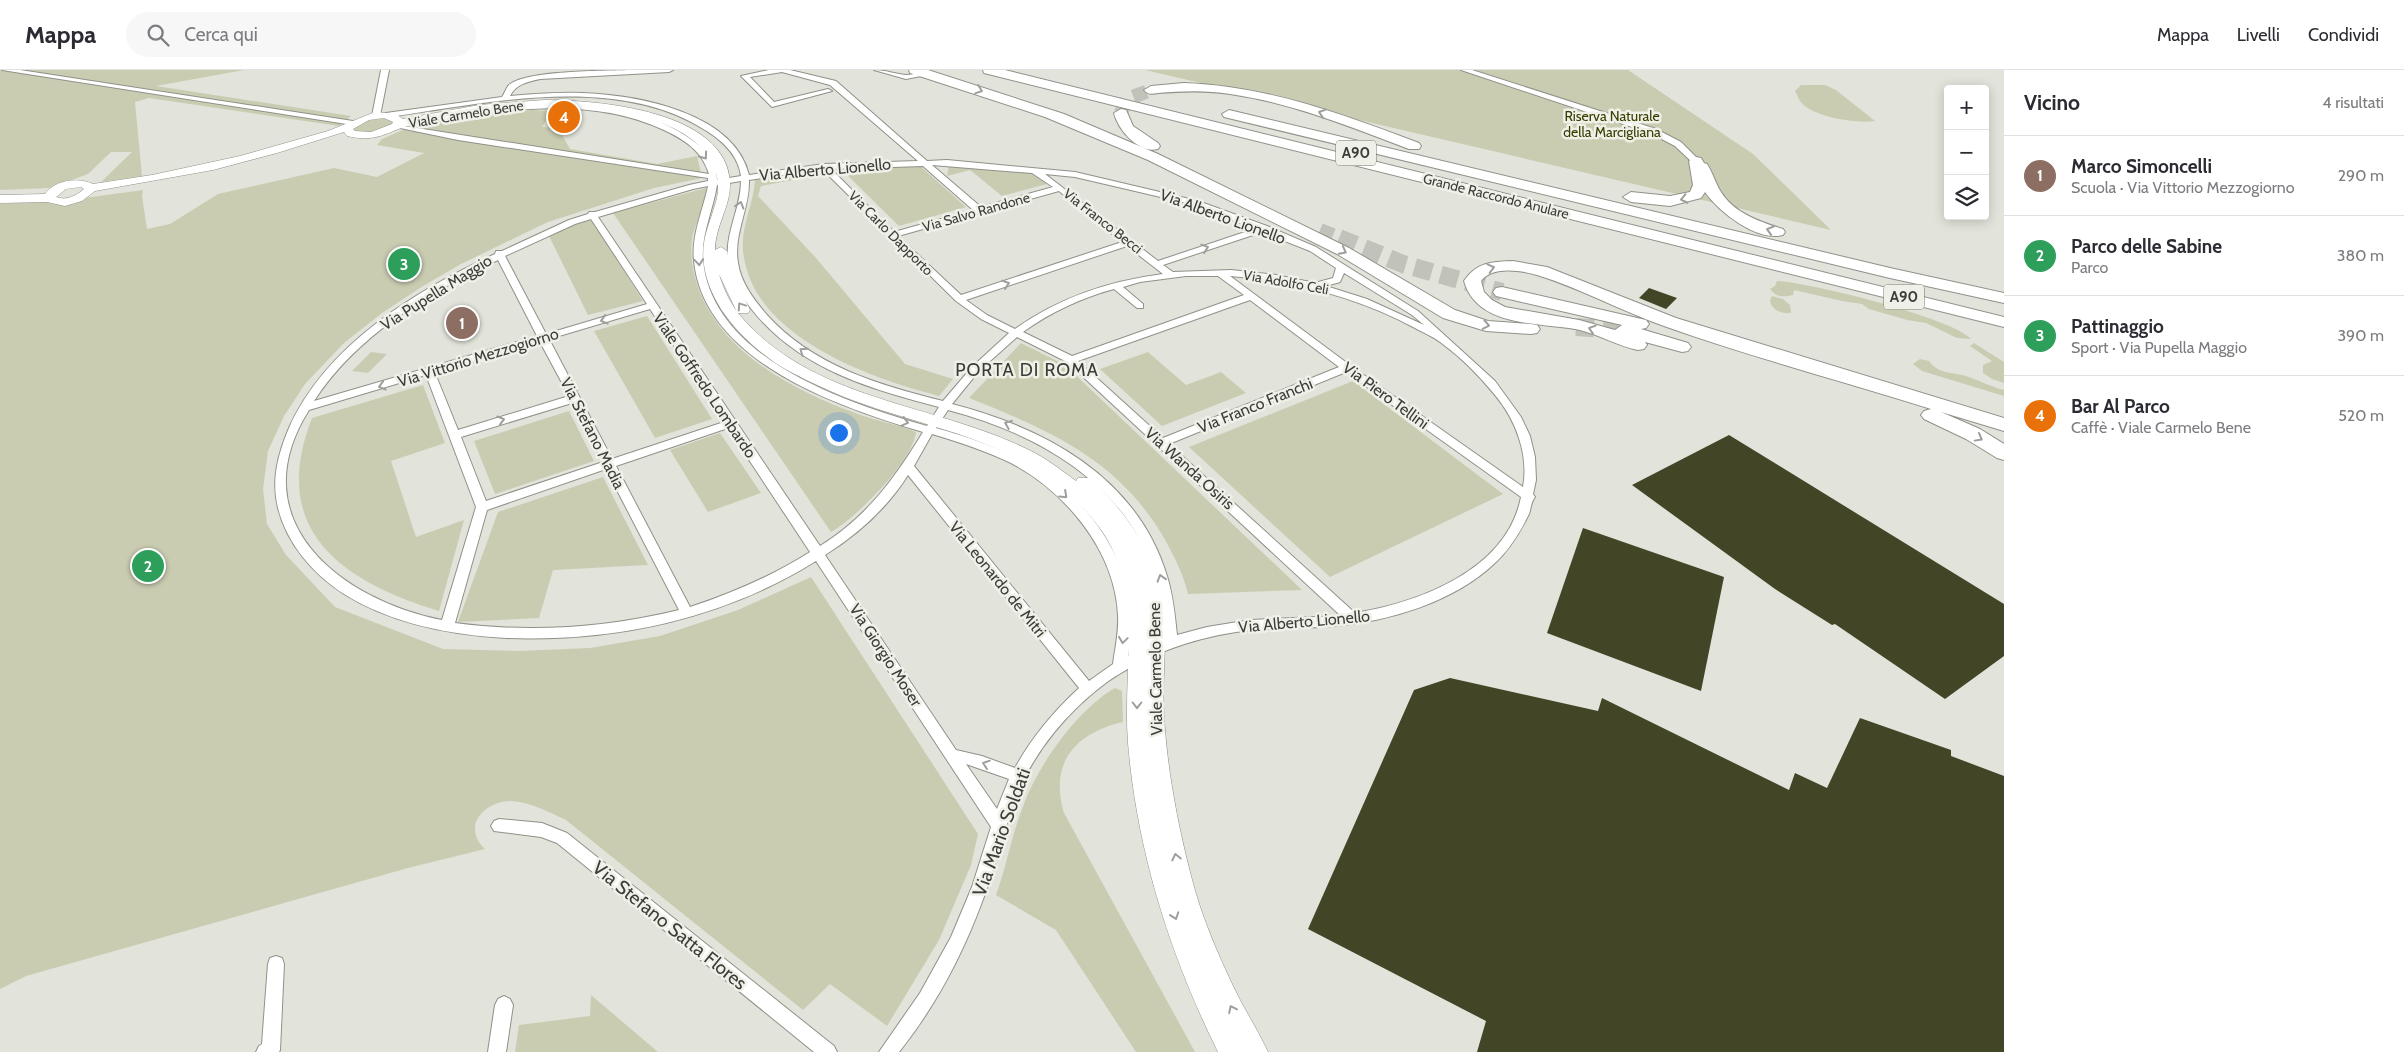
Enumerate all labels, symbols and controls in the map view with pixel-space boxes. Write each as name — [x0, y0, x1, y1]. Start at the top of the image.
search box — [126, 12, 476, 57]
text: Mappa — [25, 20, 96, 49]
icon: search — [144, 21, 172, 49]
text: Cerca qui — [184, 23, 258, 46]
text: Mappa — [2157, 24, 2209, 46]
text: Livelli — [2237, 24, 2280, 46]
text: Condividi — [2308, 24, 2379, 46]
one-way arrow — [974, 84, 982, 94]
map controls — [1944, 85, 1989, 220]
button: + — [1944, 85, 1989, 130]
text: Vicino — [2024, 90, 2080, 115]
text: 4 risultati — [2322, 93, 2384, 112]
street label: Viale Carmelo Bene — [407, 96, 525, 132]
pin: 4 — [548, 98, 580, 136]
park label: Riserva Naturale della Marcigliana — [1563, 107, 1661, 141]
one-way arrow — [1318, 109, 1326, 119]
button: − — [1944, 130, 1989, 175]
road number: A90 — [1336, 140, 1376, 166]
one-way arrow — [698, 150, 707, 160]
street label: Via Alberto Lionello — [758, 154, 892, 185]
text: Marco Simoncelli — [2071, 155, 2212, 178]
text: 1 — [2037, 166, 2043, 185]
text: 290 m — [2338, 166, 2384, 185]
street label: Grande Raccordo Anulare — [1421, 169, 1571, 223]
button: layers — [1944, 175, 1989, 220]
text: Scuola · Via Vittorio Mezzogiorno — [2071, 178, 2295, 197]
street label: Via Franco Becci — [1060, 184, 1146, 258]
street label: Via Alberto Lionello — [1157, 185, 1288, 248]
street label: Via Carlo Dapporto — [845, 187, 937, 279]
street label: Via Salvo Randone — [920, 188, 1032, 236]
one-way arrow — [1679, 193, 1688, 203]
one-way arrow — [734, 202, 744, 210]
one-way arrow — [1766, 225, 1774, 235]
text: Parco delle Sabine — [2071, 235, 2222, 258]
one-way arrow — [1200, 244, 1208, 254]
pin: 3 — [388, 245, 420, 283]
one-way arrow — [1338, 245, 1347, 255]
text: 2 — [2036, 246, 2044, 265]
text: 380 m — [2337, 246, 2384, 265]
street label: Via Pupella Maggio — [377, 250, 496, 334]
one-way arrow — [693, 258, 704, 266]
text: Parco — [2071, 258, 2108, 277]
one-way arrow — [1487, 263, 1496, 274]
street label: Via Adolfo Celi — [1242, 266, 1330, 298]
one-way arrow — [1001, 280, 1009, 290]
road number: A90 — [1884, 284, 1924, 310]
one-way arrow — [738, 303, 747, 312]
pin: 1 — [446, 304, 478, 342]
street label: Viale Goffredo Lombardo — [649, 309, 760, 462]
one-way arrow — [601, 314, 609, 324]
text: Pattinaggio — [2071, 315, 2164, 338]
one-way arrow — [1482, 320, 1491, 330]
street label: Via Vittorio Mezzogiorno — [395, 324, 561, 391]
one-way arrow — [1589, 324, 1597, 334]
text: 3 — [2036, 326, 2044, 345]
text: 390 m — [2337, 326, 2384, 345]
text: Sport · Via Pupella Maggio — [2071, 338, 2247, 357]
one-way arrow — [799, 347, 808, 357]
street label: Via Piero Tellini — [1339, 358, 1432, 433]
district label: PORTA DI ROMA — [955, 359, 1099, 381]
street label: Via Stefano Madia — [556, 374, 629, 492]
street label: Via Franco Franchi — [1195, 374, 1316, 437]
one-way arrow — [377, 380, 386, 391]
text: Bar Al Parco — [2071, 395, 2170, 418]
text: 4 — [2035, 406, 2045, 425]
text: 520 m — [2338, 406, 2384, 425]
one-way arrow — [496, 416, 505, 426]
one-way arrow — [901, 417, 909, 427]
text: Caffè · Viale Carmelo Bene — [2071, 418, 2251, 437]
your location — [826, 420, 852, 446]
one-way arrow — [1004, 420, 1013, 431]
street label: Via Wanda Osiris — [1141, 423, 1239, 514]
one-way arrow — [1973, 431, 1982, 441]
one-way arrow — [1058, 489, 1067, 498]
street label: Via Leonardo de Mitri — [945, 518, 1050, 641]
pin: 2 — [132, 547, 164, 585]
one-way arrow — [1157, 574, 1167, 582]
street label: Via Giorgio Moser — [845, 600, 926, 711]
street label: Viale Carmelo Bene — [1145, 602, 1166, 736]
street label: Via Alberto Lionello — [1237, 606, 1371, 637]
one-way arrow — [1119, 635, 1129, 644]
one-way arrow — [1132, 702, 1142, 709]
one-way arrow — [983, 760, 991, 770]
street label: Via Mario Soldati — [968, 765, 1035, 899]
one-way arrow — [1171, 853, 1182, 861]
street label: Via Stefano Satta Flores — [588, 856, 752, 995]
one-way arrow — [1169, 911, 1179, 920]
one-way arrow — [1228, 1005, 1238, 1014]

